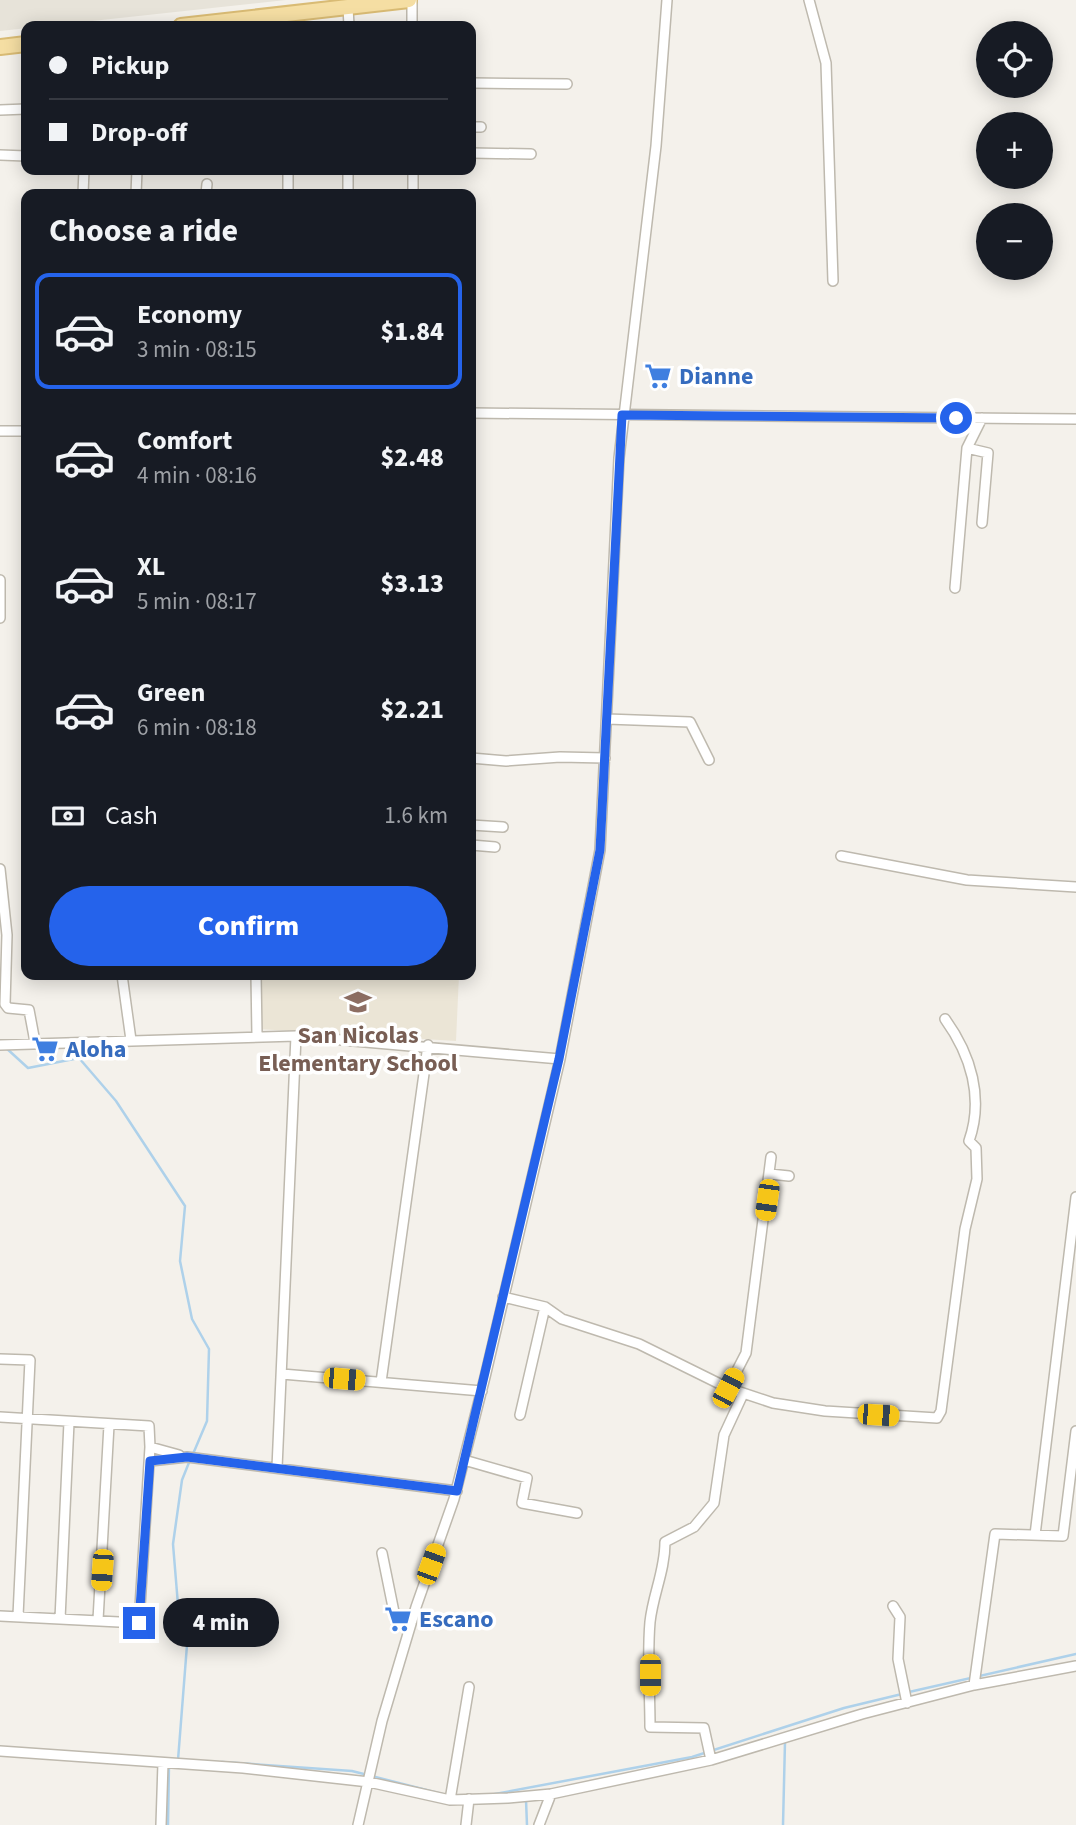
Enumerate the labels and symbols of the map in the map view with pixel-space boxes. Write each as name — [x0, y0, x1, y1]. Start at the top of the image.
place label: Dianne — [679, 359, 753, 394]
supermarket icon: Dianne — [643, 361, 673, 391]
route start — [940, 402, 972, 434]
school or university icon: San Nicolas Elementary School — [343, 987, 373, 1017]
place label: San Nicolas Elementary School — [258, 1018, 458, 1081]
place label: Aloha — [65, 1032, 126, 1067]
supermarket icon: Aloha — [30, 1034, 60, 1064]
car — [754, 1178, 781, 1222]
car — [709, 1365, 748, 1411]
car — [323, 1367, 366, 1391]
car — [857, 1403, 900, 1427]
car — [414, 1541, 449, 1587]
car — [91, 1548, 114, 1592]
callout: 4 min — [164, 1598, 279, 1648]
place label: Escano — [419, 1602, 493, 1637]
supermarket icon: Escano — [383, 1604, 413, 1634]
route end — [123, 1607, 155, 1639]
car — [640, 1654, 661, 1696]

